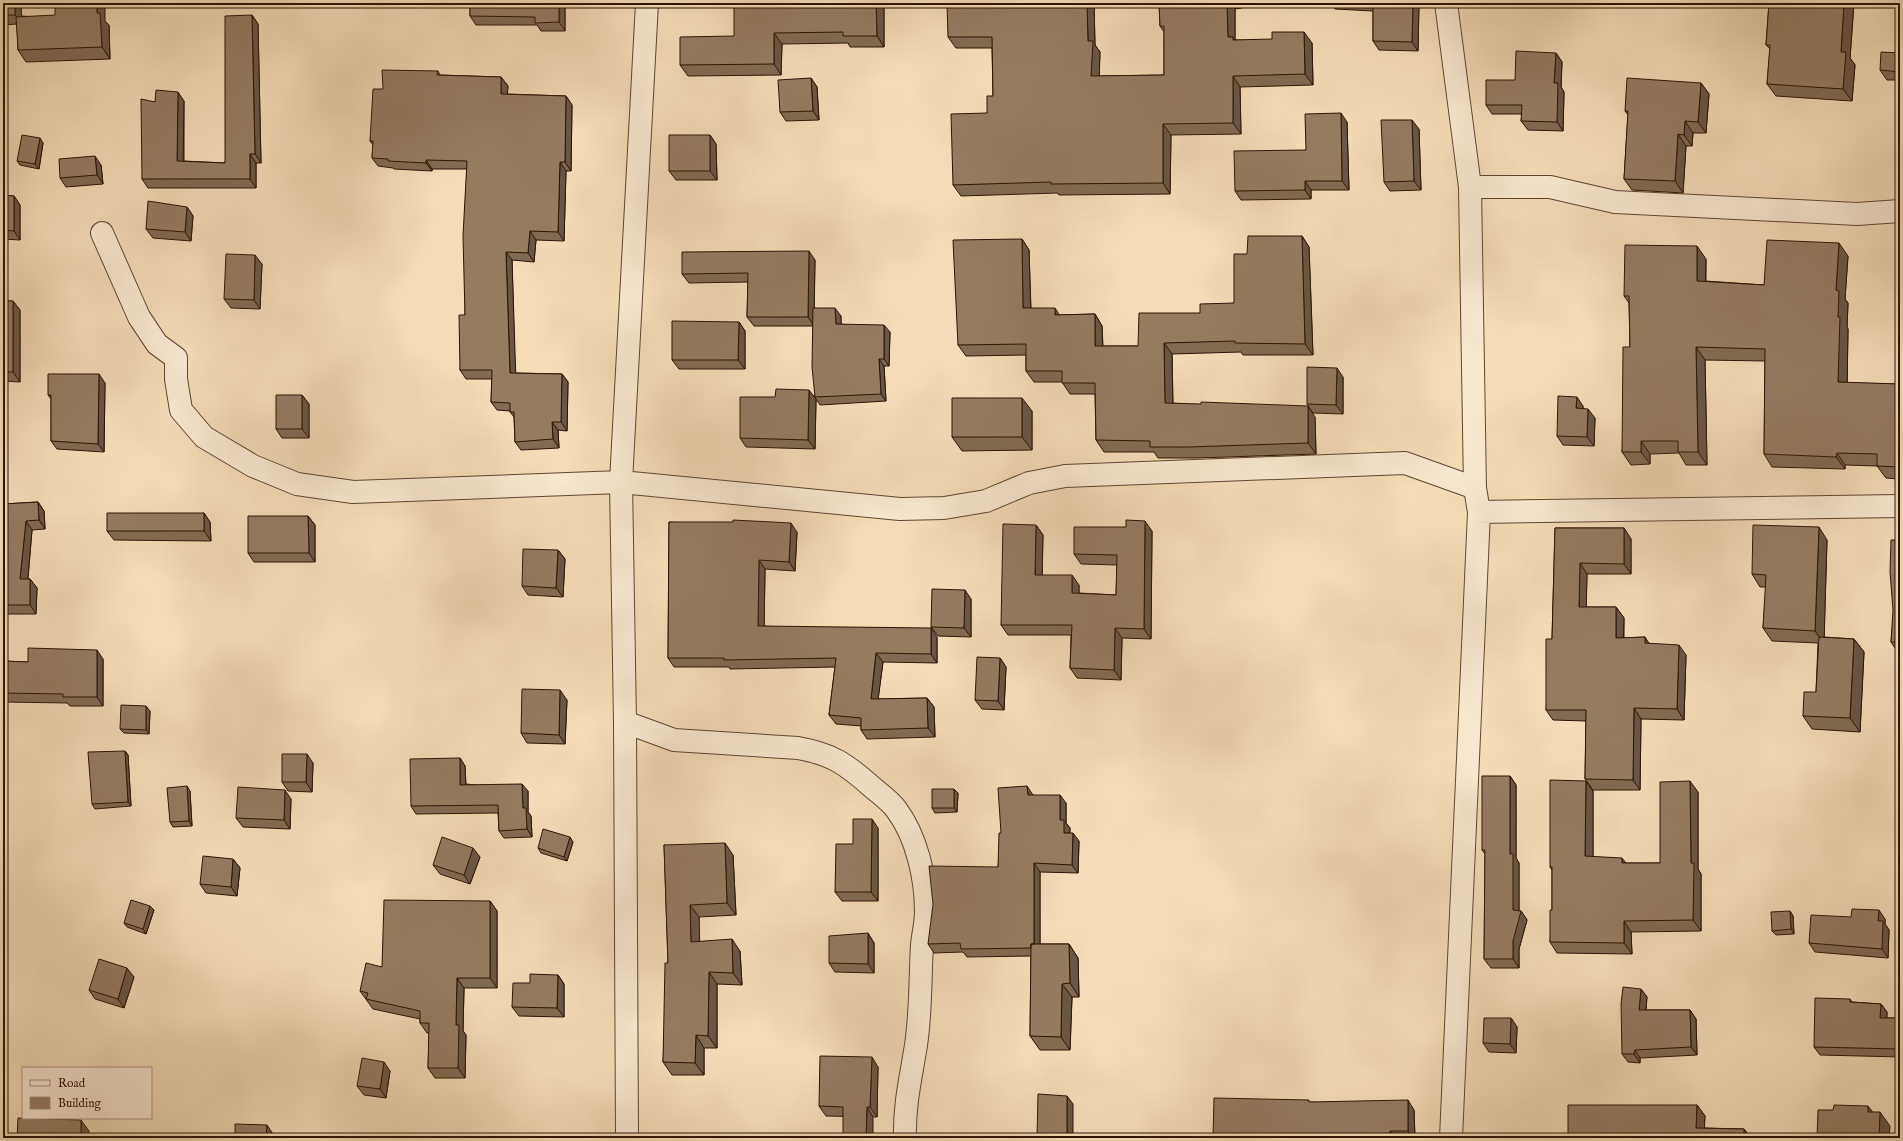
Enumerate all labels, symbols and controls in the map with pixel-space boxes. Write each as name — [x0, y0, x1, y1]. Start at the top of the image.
legend — [22, 1067, 152, 1119]
text: Road — [58, 1076, 86, 1091]
text: Building — [58, 1096, 102, 1111]

